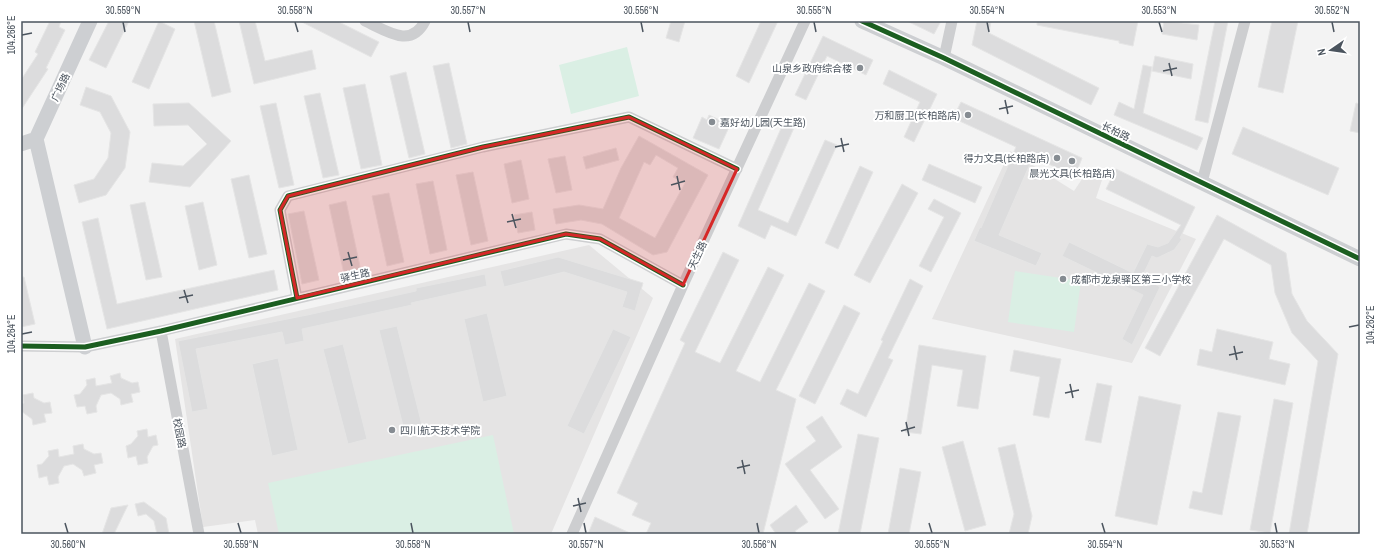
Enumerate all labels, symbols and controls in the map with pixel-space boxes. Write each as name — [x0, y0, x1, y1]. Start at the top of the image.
text: 30.559°N — [106, 4, 141, 17]
text: 30.558°N — [278, 4, 313, 17]
text: 30.557°N — [451, 4, 486, 17]
text: 30.556°N — [624, 4, 659, 17]
text: 30.555°N — [797, 4, 832, 17]
text: 30.554°N — [970, 4, 1005, 17]
text: 30.553°N — [1142, 4, 1177, 17]
text: 30.552°N — [1315, 4, 1350, 17]
text: 104.266°E — [5, 15, 18, 55]
north arrow — [1311, 30, 1351, 70]
text: N — [1314, 48, 1329, 57]
place label: 山泉乡政府综合楼 — [772, 62, 852, 75]
marker: 山泉乡政府综合楼 — [855, 63, 865, 73]
street label: 广场路 — [48, 71, 73, 104]
place label: 万和厨卫(长柏路店) — [875, 109, 960, 122]
marker: 万和厨卫(长柏路店) — [963, 110, 973, 120]
place label: 嘉好幼儿园(天生路) — [720, 116, 806, 129]
marker: 嘉好幼儿园(天生路) — [707, 117, 717, 127]
street label: 长柏路 — [1099, 119, 1132, 144]
place label: 得力文具(长柏路店) — [964, 152, 1049, 165]
marker: 得力文具(长柏路店) — [1052, 153, 1062, 163]
marker: 晨光文具(长柏路店) — [1067, 156, 1077, 166]
place label: 晨光文具(长柏路店) — [1029, 167, 1115, 180]
street label: 天生路 — [685, 239, 710, 272]
street label: 驿生路 — [339, 266, 371, 285]
place label: 成都市龙泉驿区第三小学校 — [1071, 273, 1191, 286]
marker: 成都市龙泉驿区第三小学校 — [1058, 274, 1068, 284]
text: 104.262°E — [1364, 305, 1377, 345]
text: 104.264°E — [5, 314, 18, 354]
street label: 校园路 — [170, 417, 189, 449]
place label: 四川航天技术学院 — [400, 424, 480, 437]
marker: 四川航天技术学院 — [387, 425, 397, 435]
text: 30.560°N — [51, 538, 86, 551]
text: 30.559°N — [224, 538, 259, 551]
text: 30.558°N — [396, 538, 431, 551]
text: 30.557°N — [569, 538, 604, 551]
text: 30.556°N — [742, 538, 777, 551]
text: 30.555°N — [915, 538, 950, 551]
text: 30.554°N — [1088, 538, 1123, 551]
text: 30.553°N — [1260, 538, 1295, 551]

